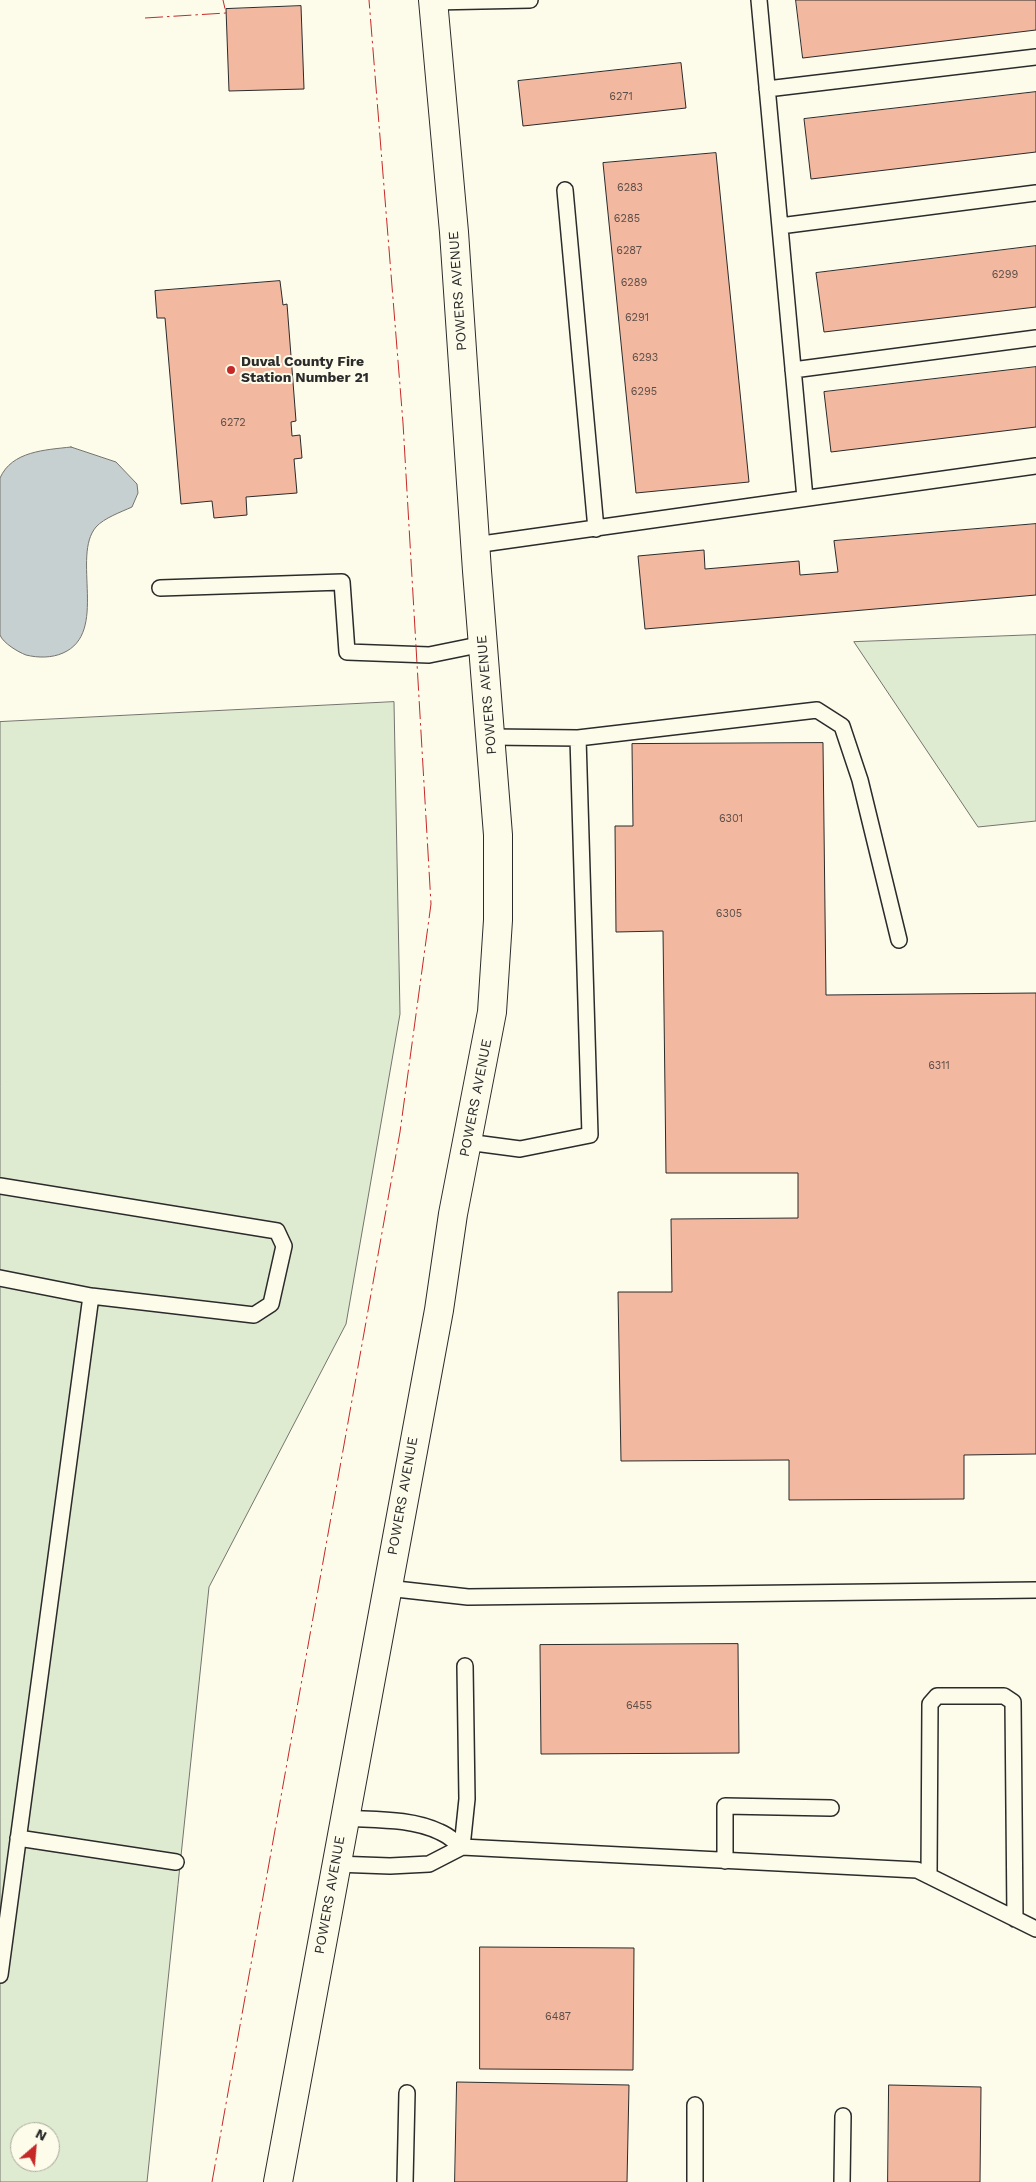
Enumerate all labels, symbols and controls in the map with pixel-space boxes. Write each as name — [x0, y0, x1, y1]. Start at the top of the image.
house number: 6271 — [609, 90, 633, 104]
house number: 6283 — [617, 181, 643, 195]
house number: 6285 — [614, 212, 640, 226]
street label: POWERS AVENUE — [445, 231, 471, 351]
house number: 6287 — [616, 244, 642, 258]
house number: 6299 — [992, 268, 1018, 282]
house number: 6289 — [621, 276, 647, 290]
house number: 6291 — [625, 311, 649, 325]
house number: 6293 — [632, 351, 658, 365]
place label: Duval County Fire Station Number 21 — [241, 354, 369, 387]
marker: Duval County Fire Station Number 21 — [225, 364, 237, 376]
house number: 6295 — [631, 385, 657, 399]
house number: 6272 — [220, 416, 246, 430]
street label: POWERS AVENUE — [473, 635, 501, 755]
house number: 6301 — [719, 812, 743, 826]
house number: 6305 — [716, 907, 742, 921]
street label: POWERS AVENUE — [456, 1038, 496, 1158]
house number: 6311 — [928, 1059, 950, 1073]
street label: POWERS AVENUE — [384, 1436, 422, 1556]
house number: 6455 — [626, 1699, 652, 1713]
street label: POWERS AVENUE — [311, 1835, 349, 1955]
house number: 6487 — [545, 2010, 571, 2024]
north arrow — [10, 2122, 60, 2172]
text: N — [33, 2125, 50, 2144]

